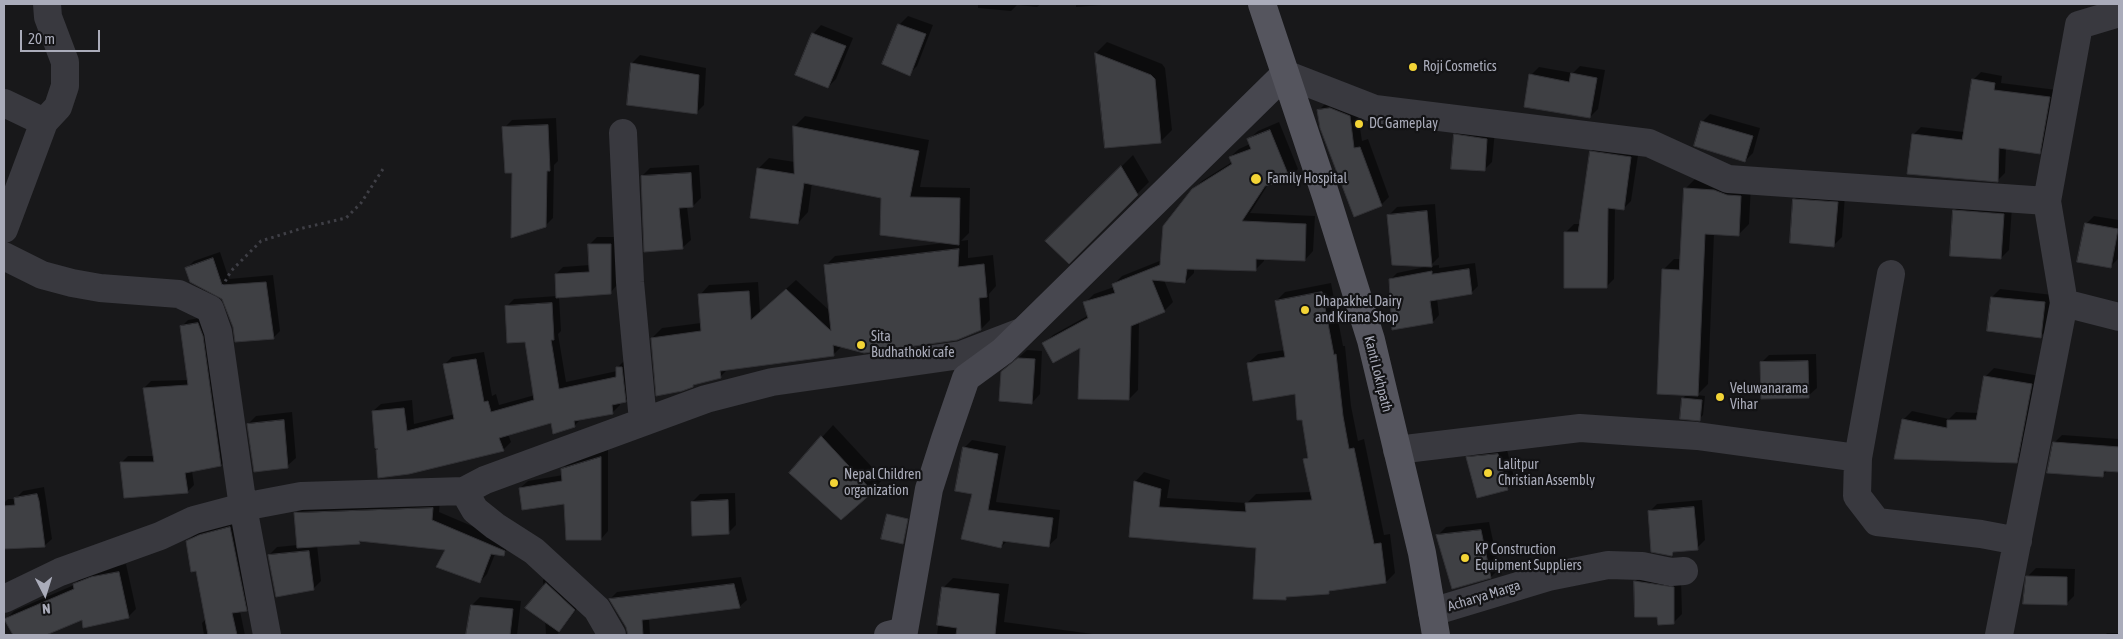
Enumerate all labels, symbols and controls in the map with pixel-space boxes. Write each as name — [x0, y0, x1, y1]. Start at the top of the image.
scale bar — [22, 20, 102, 52]
text: 20 m — [28, 30, 55, 47]
place label: Roji Cosmetics — [1423, 59, 1497, 75]
marker: Roji Cosmetics — [1407, 61, 1419, 73]
place label: DC Gameplay — [1369, 116, 1438, 132]
marker: DC Gameplay — [1353, 118, 1365, 130]
place label: Family Hospital — [1267, 171, 1347, 187]
marker: Family Hospital — [1249, 172, 1263, 186]
place label: Dhapakhel Dairy and Kirana Shop — [1315, 294, 1402, 326]
marker: Dhapakhel Dairy and Kirana Shop — [1299, 304, 1311, 316]
place label: Sita Budhathoki cafe — [871, 329, 955, 362]
street label: Kanti Lokhpath — [1360, 334, 1396, 414]
marker: Sita Budhathoki cafe — [855, 339, 867, 351]
place label: Veluwanarama Vihar — [1730, 381, 1808, 414]
marker: Veluwanarama Vihar — [1714, 391, 1726, 403]
place label: Lalitpur Christian Assembly — [1498, 457, 1595, 490]
place label: Nepal Children organization — [844, 467, 921, 500]
marker: Lalitpur Christian Assembly — [1482, 467, 1494, 479]
marker: Nepal Children organization — [828, 477, 840, 489]
place label: KP Construction Equipment Suppliers — [1475, 542, 1582, 574]
marker: KP Construction Equipment Suppliers — [1459, 552, 1471, 564]
north arrow — [20, 569, 70, 619]
street label: Acharya Marga — [1446, 577, 1522, 615]
text: N — [42, 601, 51, 617]

